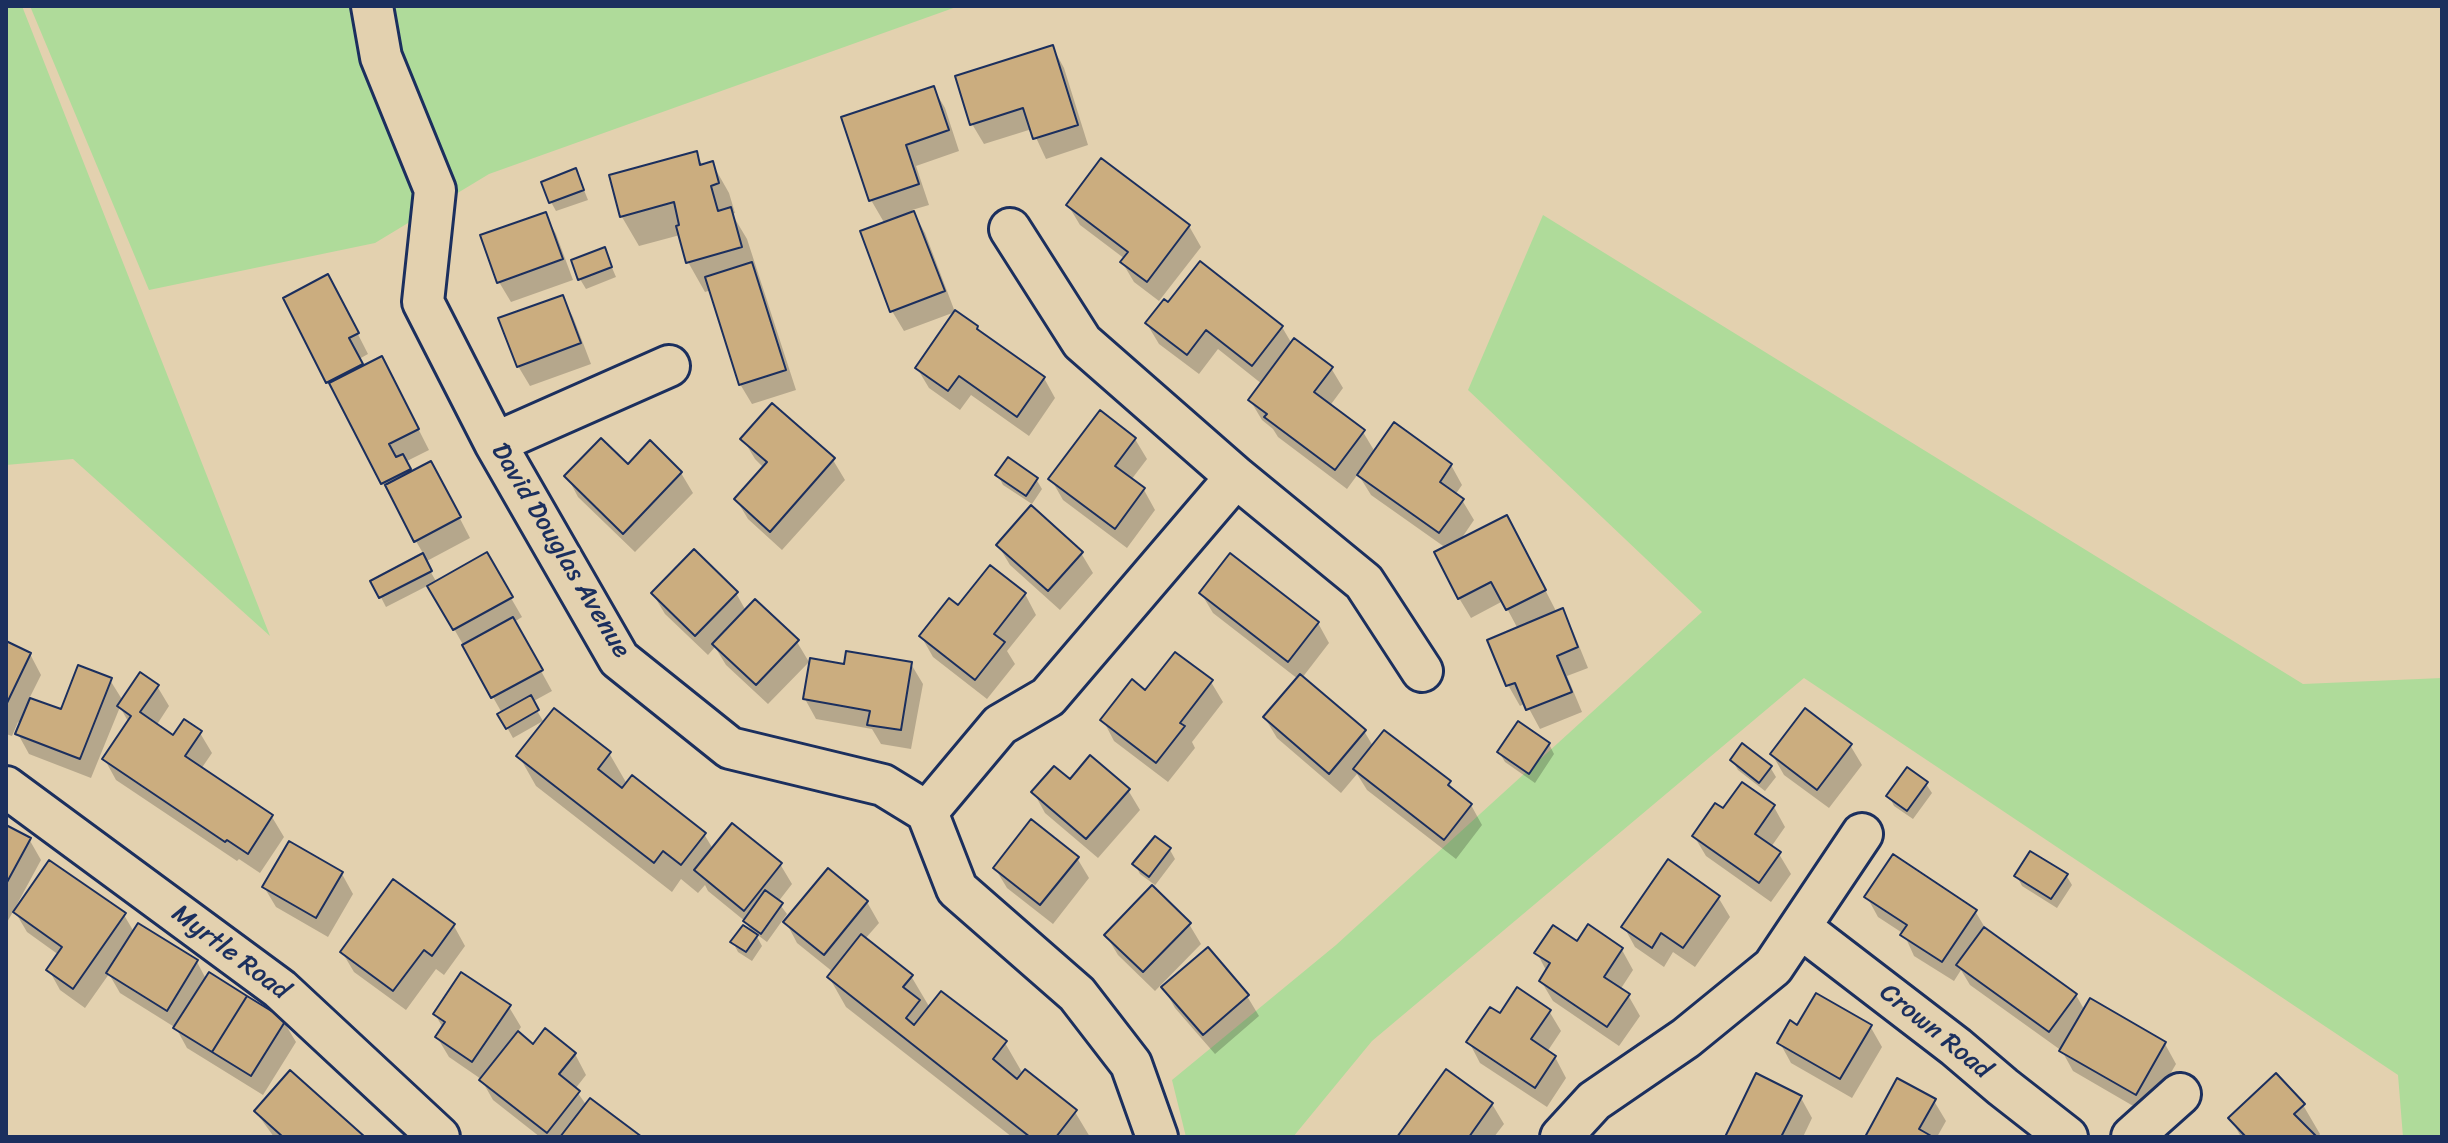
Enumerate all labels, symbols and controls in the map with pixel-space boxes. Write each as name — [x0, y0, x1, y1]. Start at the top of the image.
street label: David Douglas Avenue — [484, 438, 636, 664]
street label: Myrtle Road — [165, 899, 295, 1007]
street label: Crown Road — [1873, 977, 1997, 1087]

